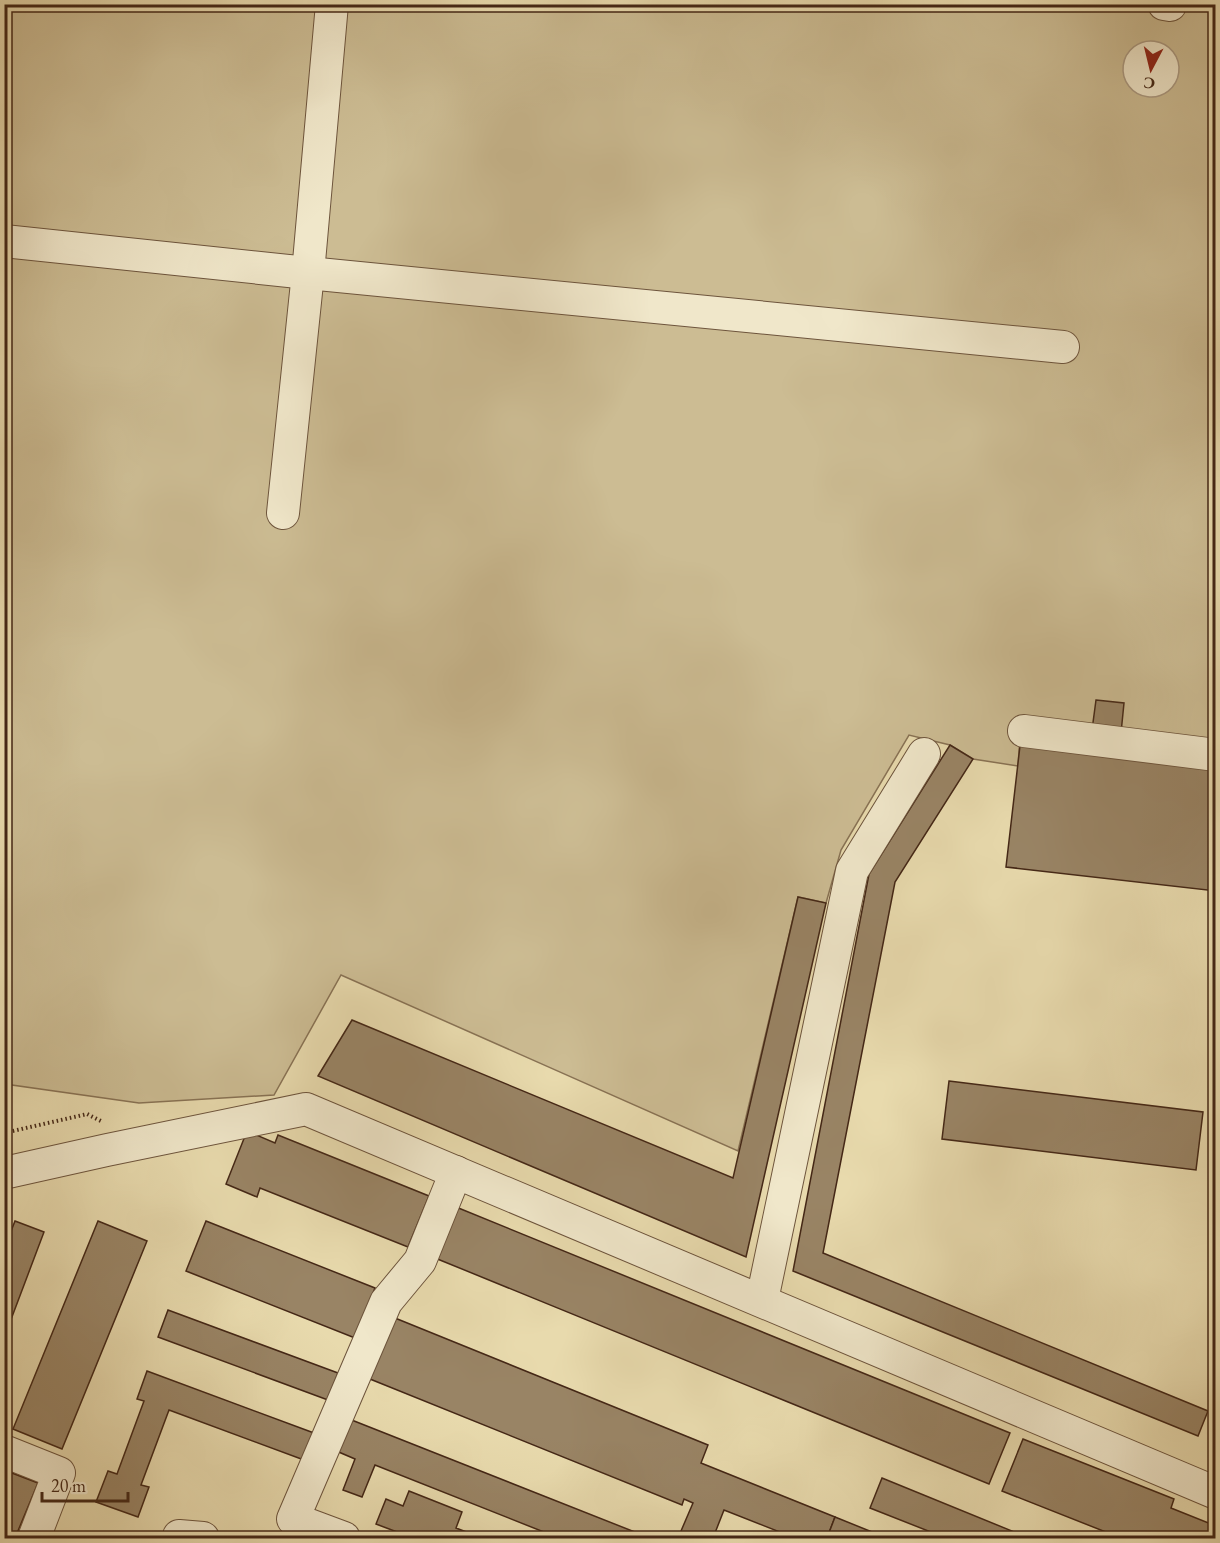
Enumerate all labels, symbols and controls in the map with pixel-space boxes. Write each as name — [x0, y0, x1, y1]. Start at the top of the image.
north arrow — [1121, 39, 1181, 99]
text: С — [1142, 72, 1156, 95]
scale bar — [42, 1465, 128, 1503]
text: 20 m — [51, 1474, 86, 1497]

